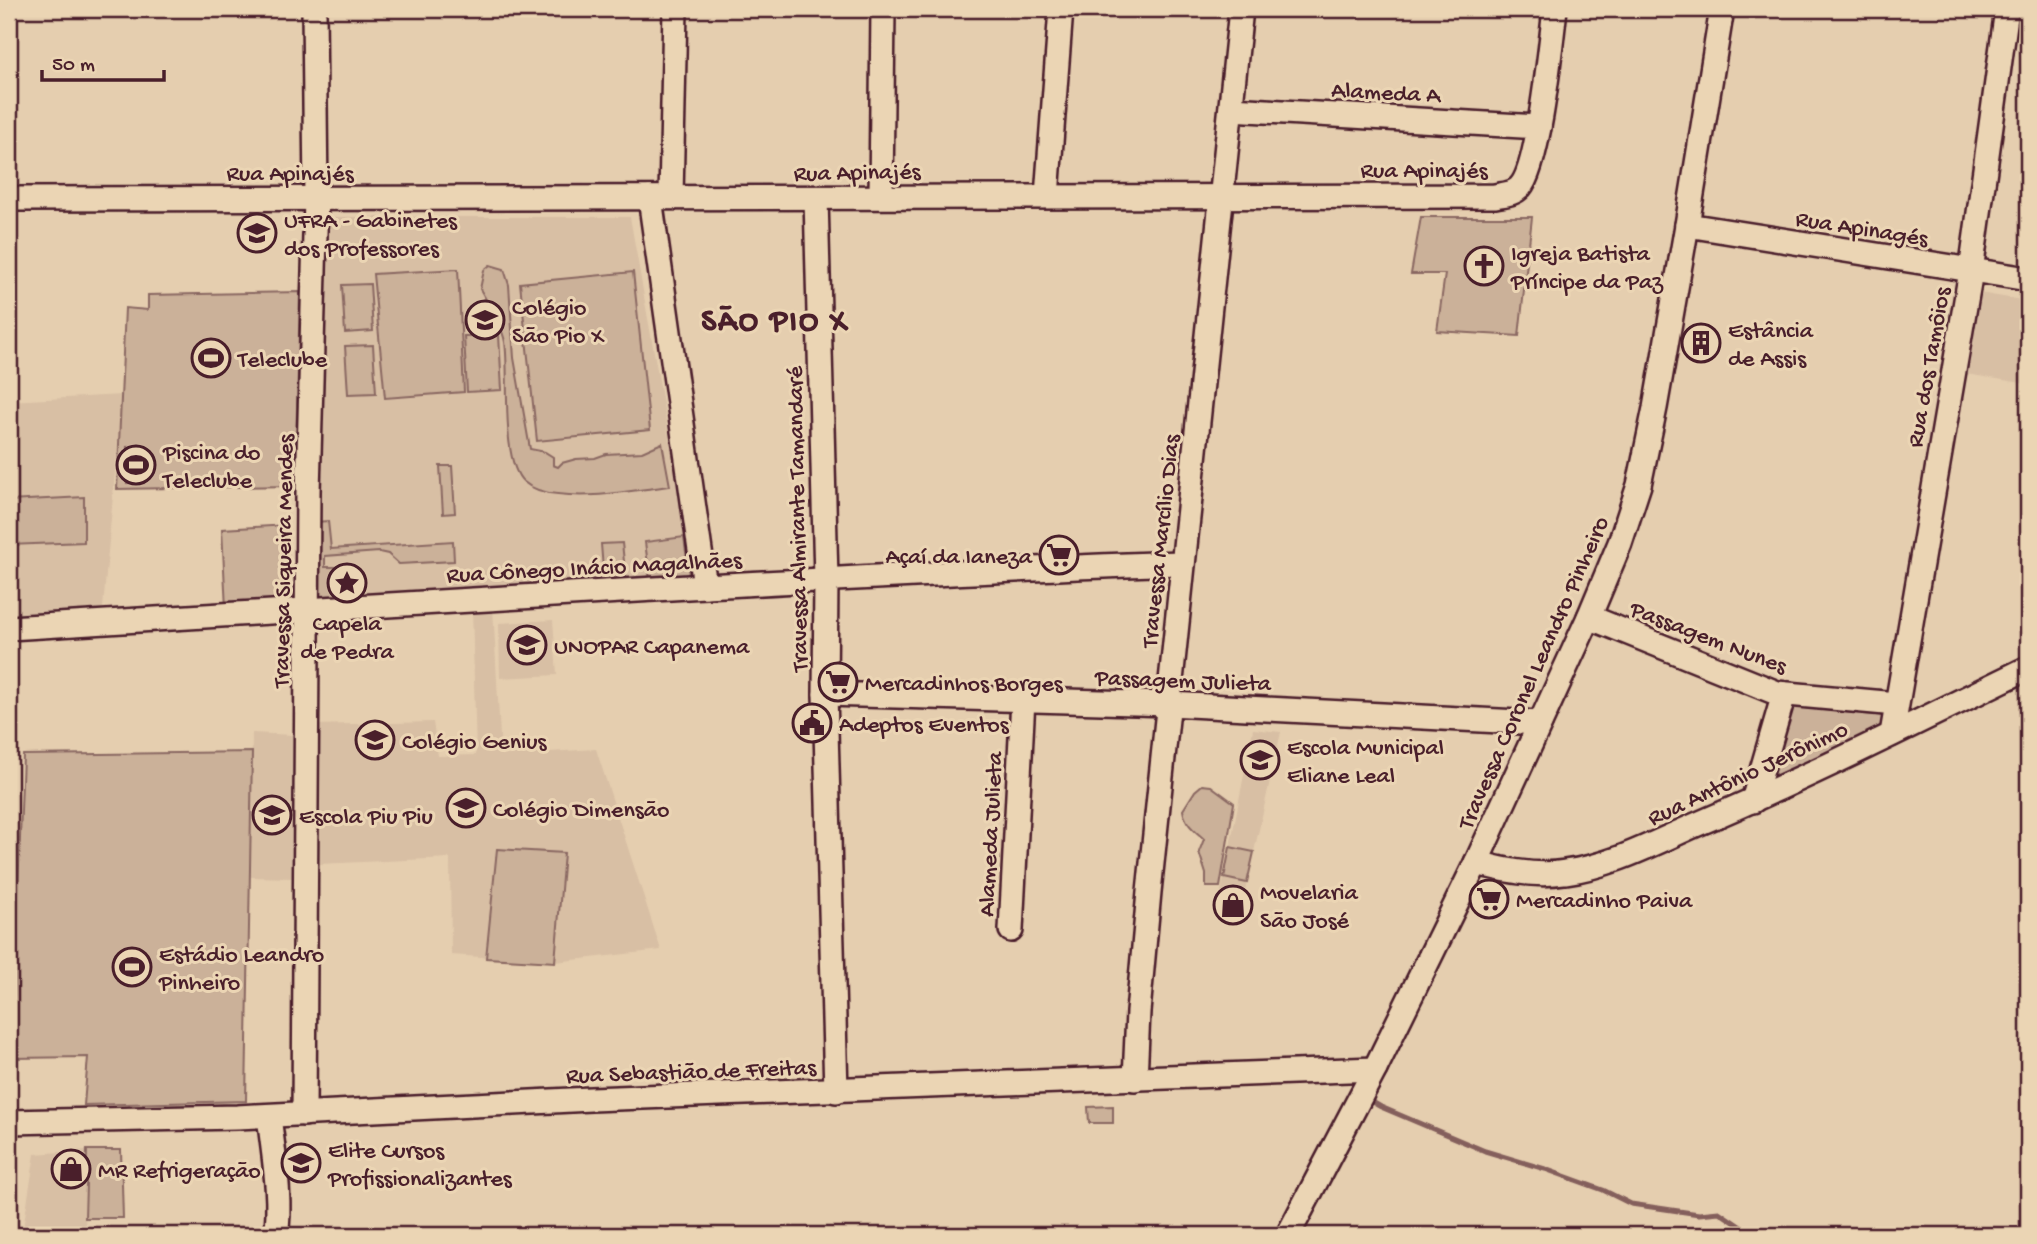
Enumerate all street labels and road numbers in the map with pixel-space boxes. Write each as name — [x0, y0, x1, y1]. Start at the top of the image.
street label: Alameda A — [1330, 77, 1443, 112]
street label: Rua Apinajés — [1361, 158, 1489, 187]
street label: Rua Apinajés — [793, 159, 922, 190]
street label: Rua Apinajés — [227, 161, 355, 190]
street label: Rua Apinagés — [1793, 206, 1931, 255]
street label: Rua dos Tamôios — [1902, 284, 1959, 450]
street label: Travessa Almirante Tamandaré — [782, 365, 817, 674]
street label: Travessa Marcílio Dias — [1137, 432, 1188, 651]
street label: Travessa Siqueira Mendes — [269, 433, 302, 690]
street label: Travessa Coronel Leandro Pinheiro — [1452, 512, 1618, 836]
street label: Rua Cônego Inácio Magalhães — [446, 547, 744, 592]
street label: Passagem Nunes — [1624, 596, 1791, 683]
street label: Passagem Julieta — [1093, 665, 1272, 700]
street label: Rua Antônio Jerônimo — [1644, 716, 1853, 834]
street label: Alameda Julieta — [974, 750, 1011, 917]
street label: Rua Sebastião de Freitas — [566, 1055, 818, 1092]

